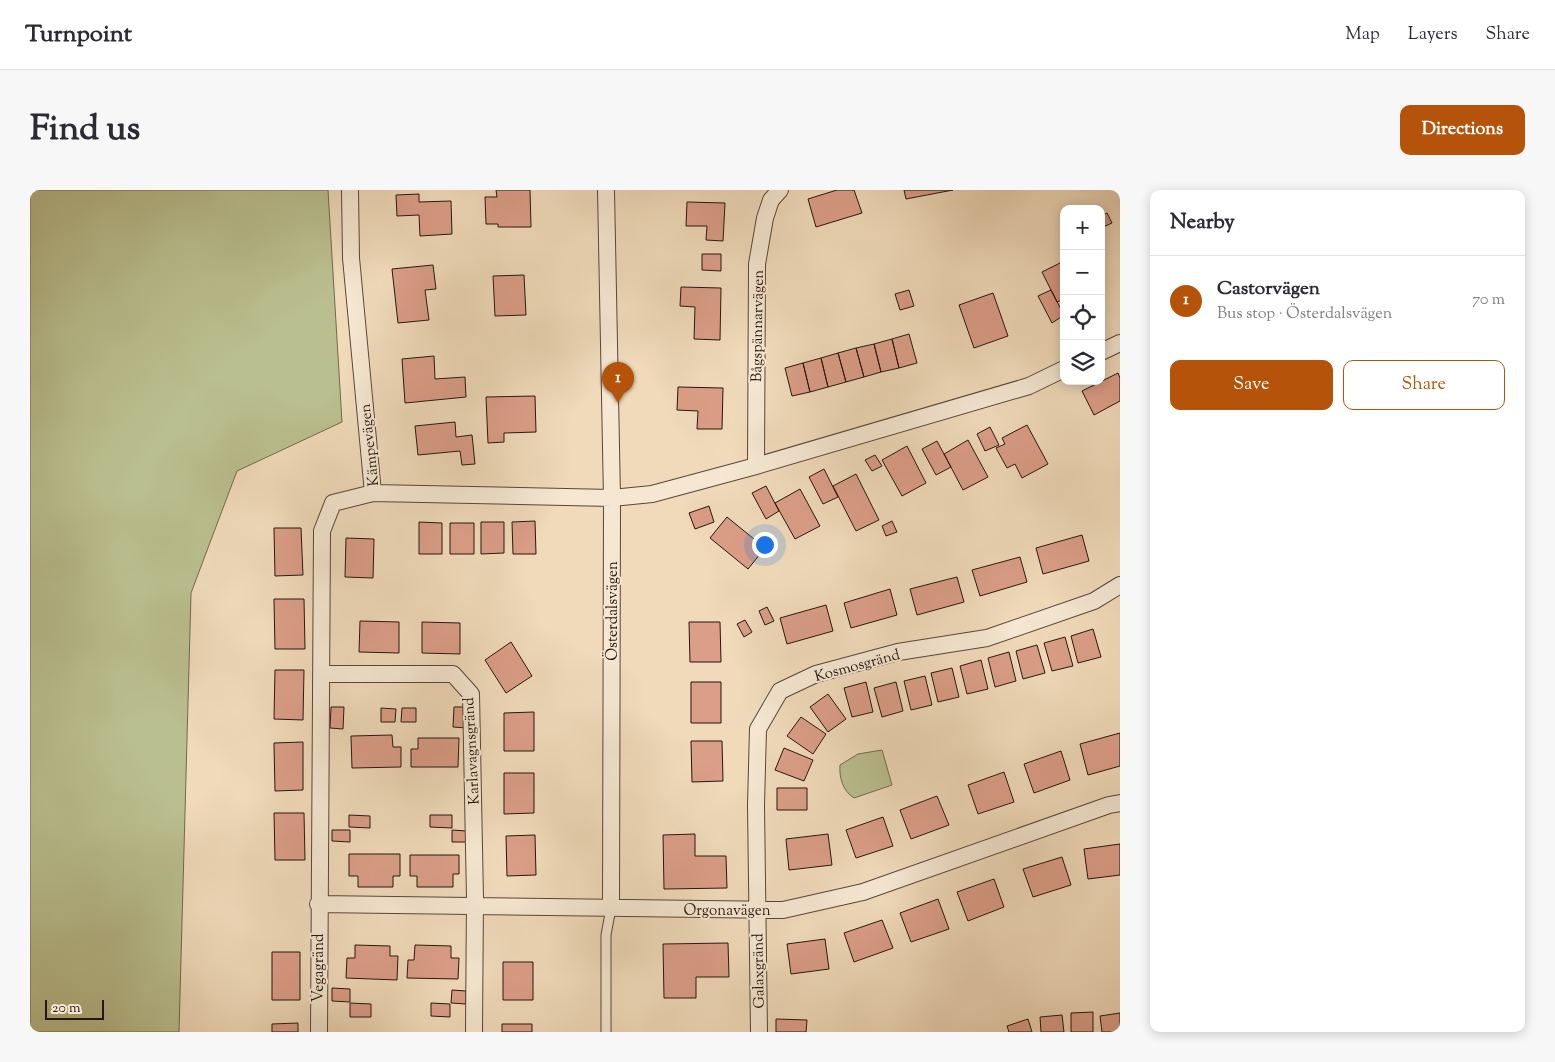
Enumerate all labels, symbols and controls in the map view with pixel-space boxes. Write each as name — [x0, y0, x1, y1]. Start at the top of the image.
text: Turnpoint — [25, 18, 132, 52]
text: Map — [1345, 22, 1380, 48]
text: Layers — [1408, 22, 1458, 48]
text: Share — [1486, 22, 1530, 48]
text: Find us — [30, 105, 140, 156]
button: Directions — [1400, 105, 1525, 155]
map controls — [1060, 205, 1105, 385]
button: + — [1060, 205, 1105, 250]
text: Nearby — [1170, 208, 1235, 238]
button: − — [1060, 250, 1105, 295]
street label: Bågspännarvägen — [747, 270, 770, 382]
text: Castorvägen — [1217, 276, 1320, 303]
text: 1 — [1183, 289, 1189, 312]
text: 70 m — [1472, 289, 1505, 312]
button: locate — [1060, 295, 1105, 340]
text: Bus stop · Österdalsvägen — [1217, 303, 1392, 326]
button: layers — [1060, 340, 1105, 385]
button: Save — [1170, 360, 1333, 410]
button: Share — [1343, 360, 1505, 410]
pin: 1 — [602, 362, 634, 403]
street label: Kämpevägen — [356, 402, 385, 487]
your location — [752, 532, 778, 558]
street label: Österdalsvägen — [602, 561, 624, 661]
street label: Kosmosgränd — [812, 645, 903, 688]
street label: Karlavagnsgränd — [459, 696, 486, 805]
street label: Orgonavägen — [683, 901, 771, 922]
street label: Vegagränd — [309, 933, 330, 1002]
street label: Galaxgränd — [748, 933, 771, 1009]
scale bar — [45, 997, 104, 1020]
text: 20 m — [52, 999, 81, 1019]

